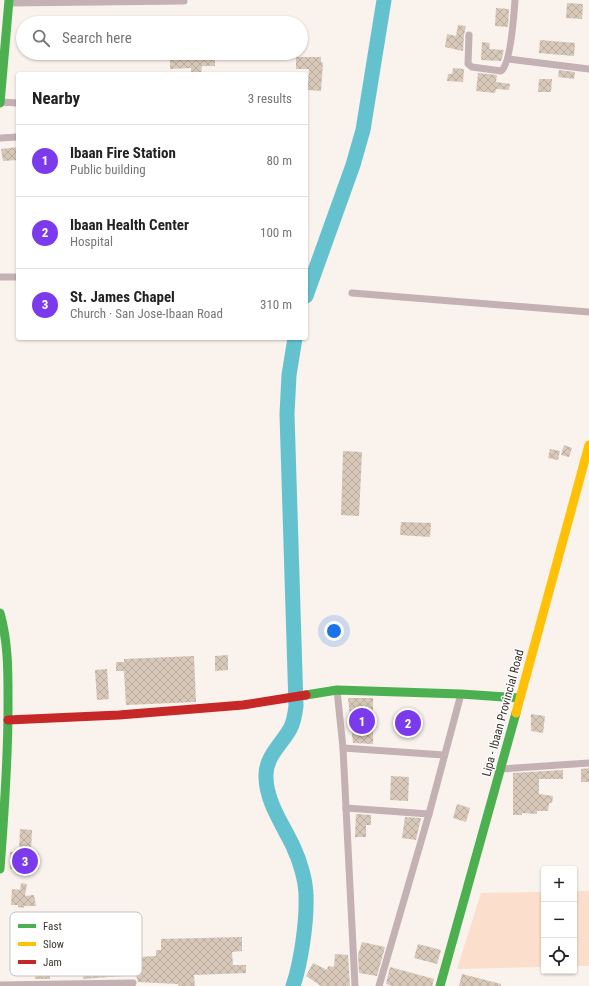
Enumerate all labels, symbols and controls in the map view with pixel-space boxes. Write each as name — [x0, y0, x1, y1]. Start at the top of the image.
search box — [16, 16, 308, 60]
icon: search — [30, 27, 52, 49]
text: Search here — [62, 29, 132, 47]
text: Nearby — [32, 88, 80, 108]
text: 3 results — [248, 91, 292, 106]
text: Ibaan Fire Station — [70, 144, 176, 162]
text: 1 — [42, 153, 48, 168]
text: 80 m — [266, 153, 292, 168]
text: Public building — [70, 162, 146, 177]
text: Ibaan Health Center — [70, 216, 189, 234]
text: 2 — [42, 225, 48, 240]
text: 100 m — [260, 225, 292, 240]
text: Hospital — [70, 234, 113, 249]
text: St. James Chapel — [70, 288, 175, 306]
text: 3 — [42, 297, 48, 312]
text: 310 m — [260, 297, 292, 312]
text: Church · San Jose-Ibaan Road — [70, 306, 223, 321]
your location — [324, 621, 344, 641]
street label: Lipa - Ibaan Provincial Road — [479, 648, 527, 778]
pin: 1 — [349, 706, 375, 736]
pin: 2 — [395, 708, 421, 738]
pin: 3 — [12, 846, 38, 876]
map controls — [541, 866, 577, 974]
button: + — [541, 866, 577, 902]
button: − — [541, 902, 577, 938]
legend — [10, 912, 142, 976]
text: Fast — [43, 920, 62, 933]
text: Slow — [43, 938, 64, 951]
button: locate — [541, 938, 577, 974]
text: Jam — [43, 956, 62, 969]

